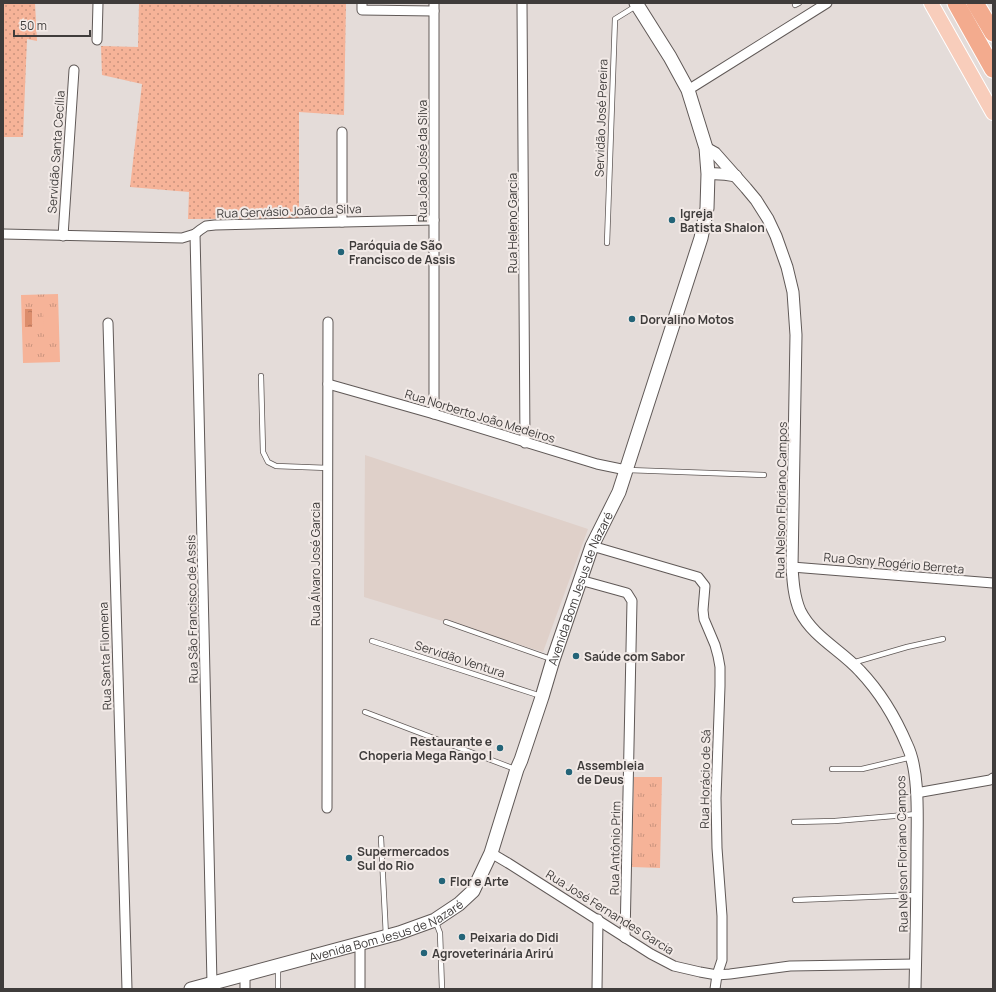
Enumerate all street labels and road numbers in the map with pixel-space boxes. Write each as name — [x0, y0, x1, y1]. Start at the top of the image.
street label: Servidão José Pereira — [590, 59, 612, 177]
street label: Servidão Santa Cecília — [43, 90, 69, 214]
street label: Rua João José da Silva — [414, 100, 431, 222]
street label: Rua Heleno Garcia — [504, 173, 521, 273]
street label: Rua Gervásio João da Silva — [216, 200, 362, 222]
street label: Rua Norberto João Medeiros — [403, 385, 557, 447]
street label: Rua Nelson Floriano Campos — [771, 421, 791, 579]
street label: Rua Álvaro José Garcia — [307, 502, 324, 626]
street label: Avenida Bom Jesus de Nazaré — [543, 509, 616, 667]
street label: Rua São Francisco de Assis — [182, 535, 202, 683]
street label: Rua Osny Rogério Berreta — [823, 548, 965, 578]
street label: Rua Santa Filomena — [95, 602, 115, 710]
street label: Servidão Ventura — [413, 636, 507, 682]
street label: Rua Horácio de Sá — [696, 729, 714, 829]
street label: Rua Nelson Floriano Campos — [892, 775, 912, 933]
street label: Rua Antônio Prim — [606, 801, 624, 895]
street label: Rua José Fernandes Garcia — [543, 866, 677, 958]
street label: Avenida Bom Jesus de Nazaré — [307, 895, 466, 965]

